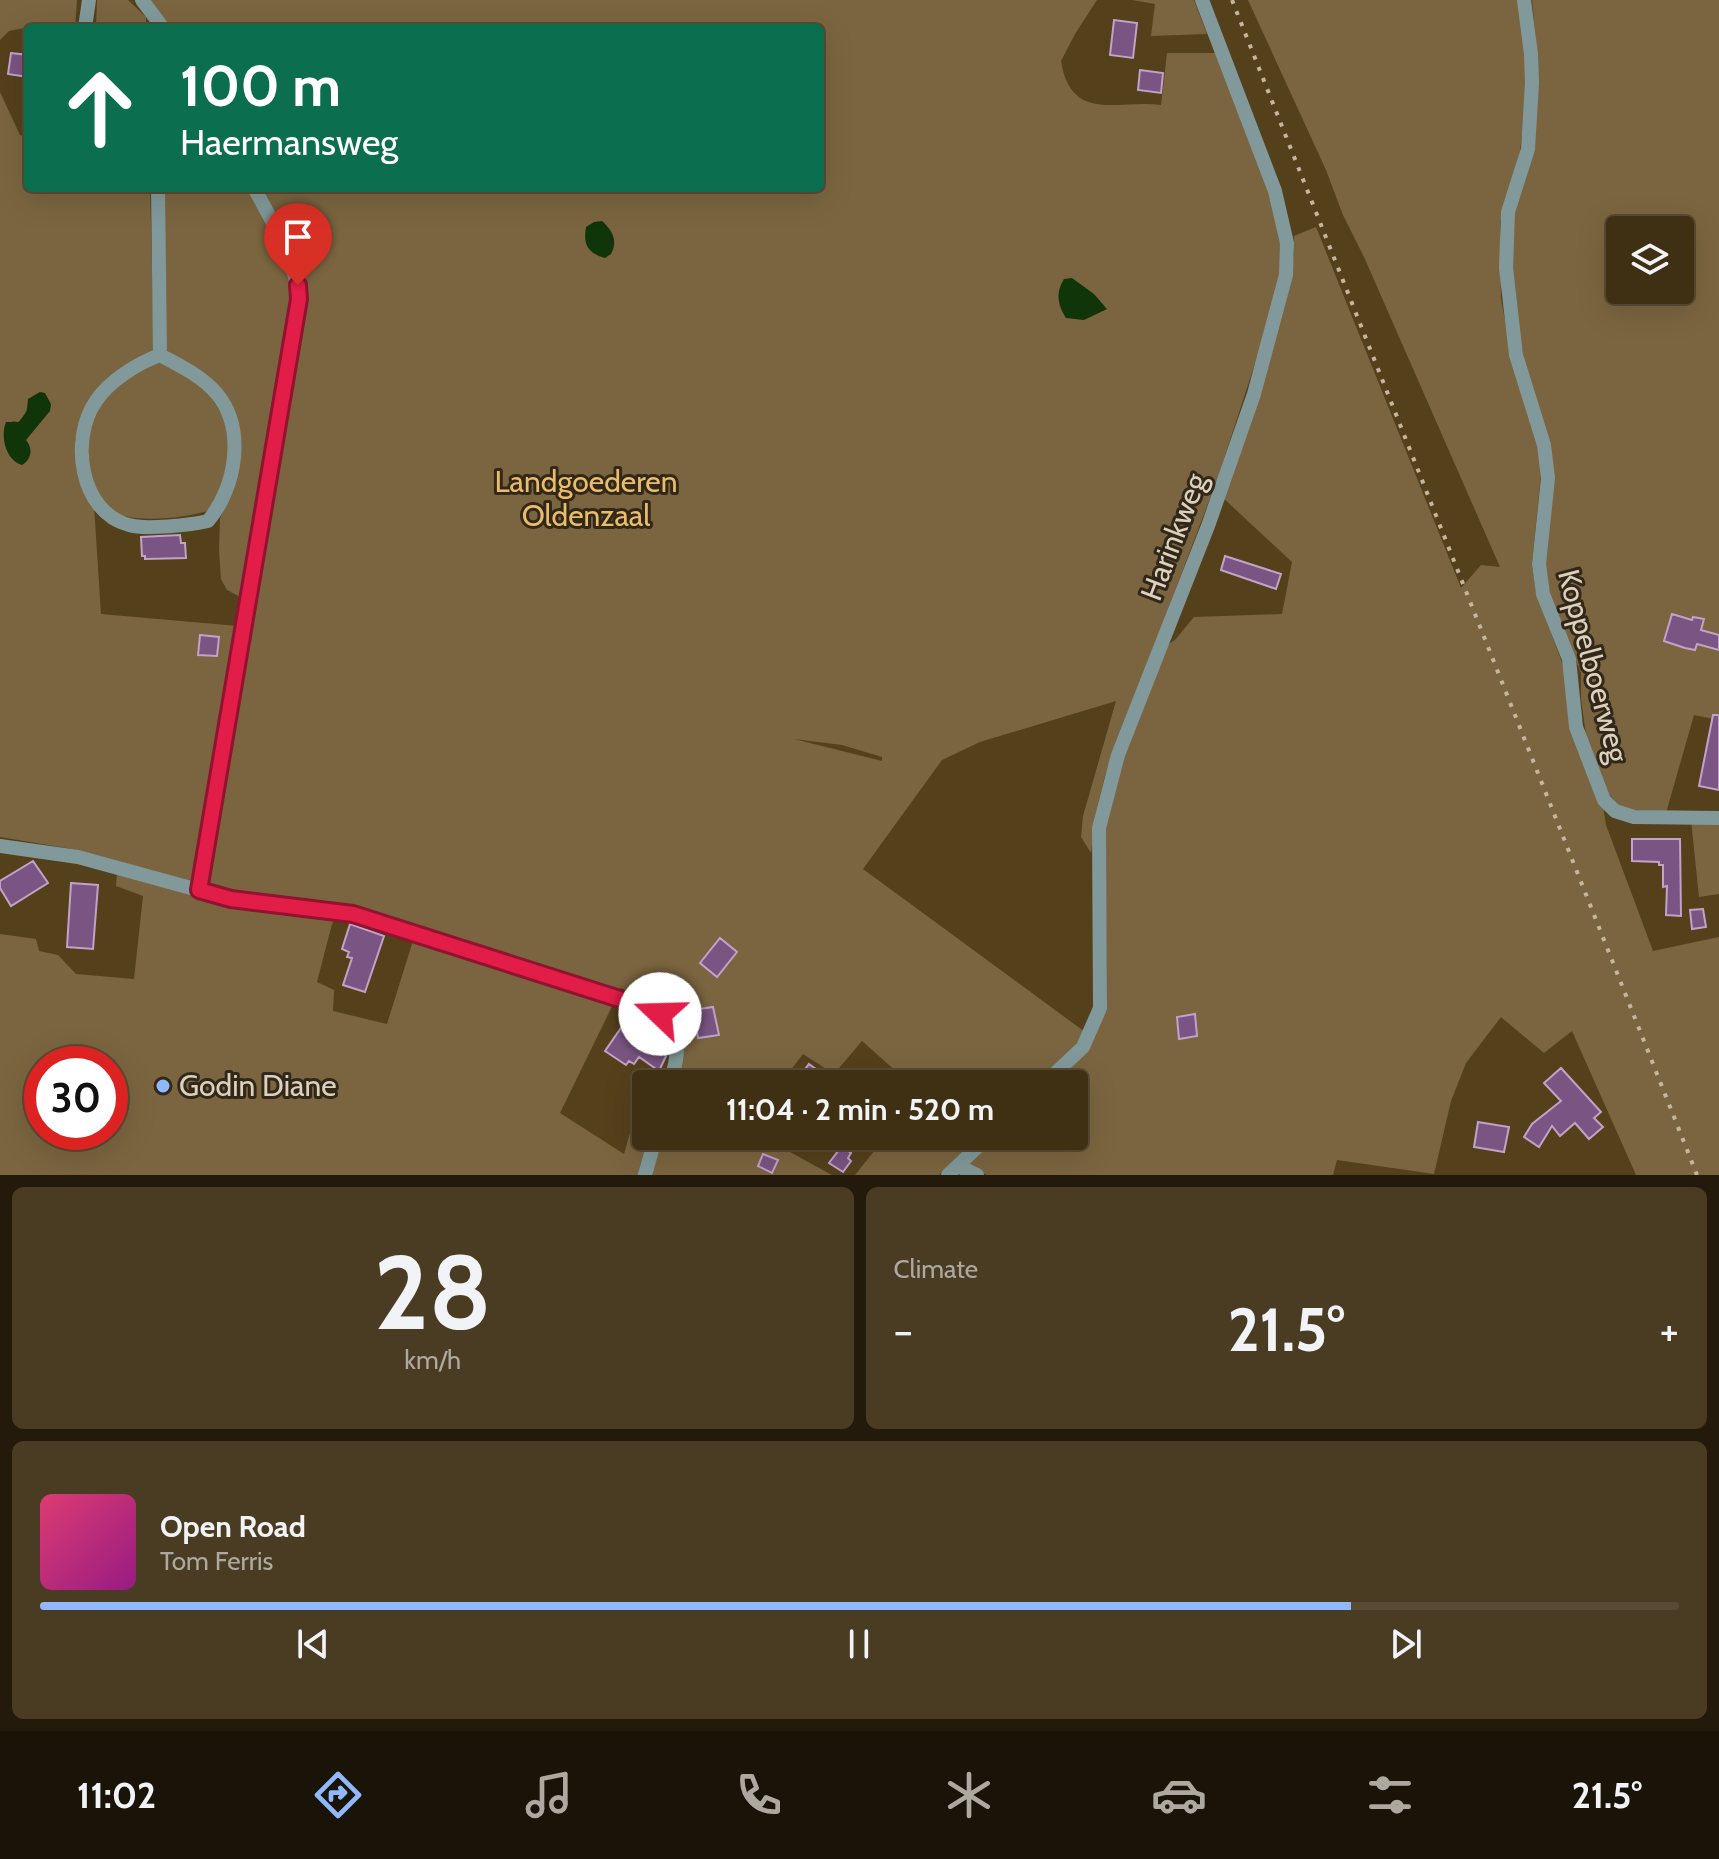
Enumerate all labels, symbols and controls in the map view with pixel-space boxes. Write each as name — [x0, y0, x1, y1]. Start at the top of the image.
text: 100 m — [180, 52, 341, 120]
icon: ahead — [48, 56, 152, 160]
text: Haermansweg — [180, 120, 398, 164]
pin — [264, 203, 332, 285]
icon: arrive — [276, 215, 320, 259]
map controls — [1606, 216, 1694, 304]
button: layers — [1606, 216, 1694, 304]
park label: Landgoederen Oldenzaal — [495, 463, 677, 534]
street label: Harinkweg — [1132, 467, 1215, 606]
street label: Koppelboerweg — [1550, 565, 1637, 767]
position arrow — [618, 972, 702, 1056]
speed limit sign: 30 — [24, 1046, 128, 1150]
place label: Godin Diane — [179, 1067, 337, 1104]
marker: Godin Diane — [154, 1077, 172, 1095]
text: 11:04 · 2 min · 520 m — [726, 1091, 994, 1128]
text: 28 — [374, 1229, 492, 1355]
text: Climate — [894, 1253, 978, 1285]
text: 21.5° — [1228, 1293, 1345, 1366]
text: − — [894, 1304, 913, 1357]
text: + — [1660, 1304, 1679, 1357]
text: km/h — [404, 1344, 461, 1376]
text: Open Road — [160, 1508, 306, 1545]
text: Tom Ferris — [160, 1545, 273, 1577]
icon: previous — [291, 1622, 335, 1666]
icon: pause — [837, 1622, 881, 1666]
icon: next — [1384, 1622, 1428, 1666]
icon: directions — [310, 1767, 366, 1823]
icon: music — [521, 1767, 577, 1823]
icon: phone — [731, 1767, 787, 1823]
icon: climate — [941, 1767, 997, 1823]
icon: car — [1151, 1767, 1207, 1823]
icon: filters — [1362, 1767, 1418, 1823]
text: 11:02 — [77, 1773, 156, 1817]
text: 21.5° — [1572, 1773, 1642, 1817]

